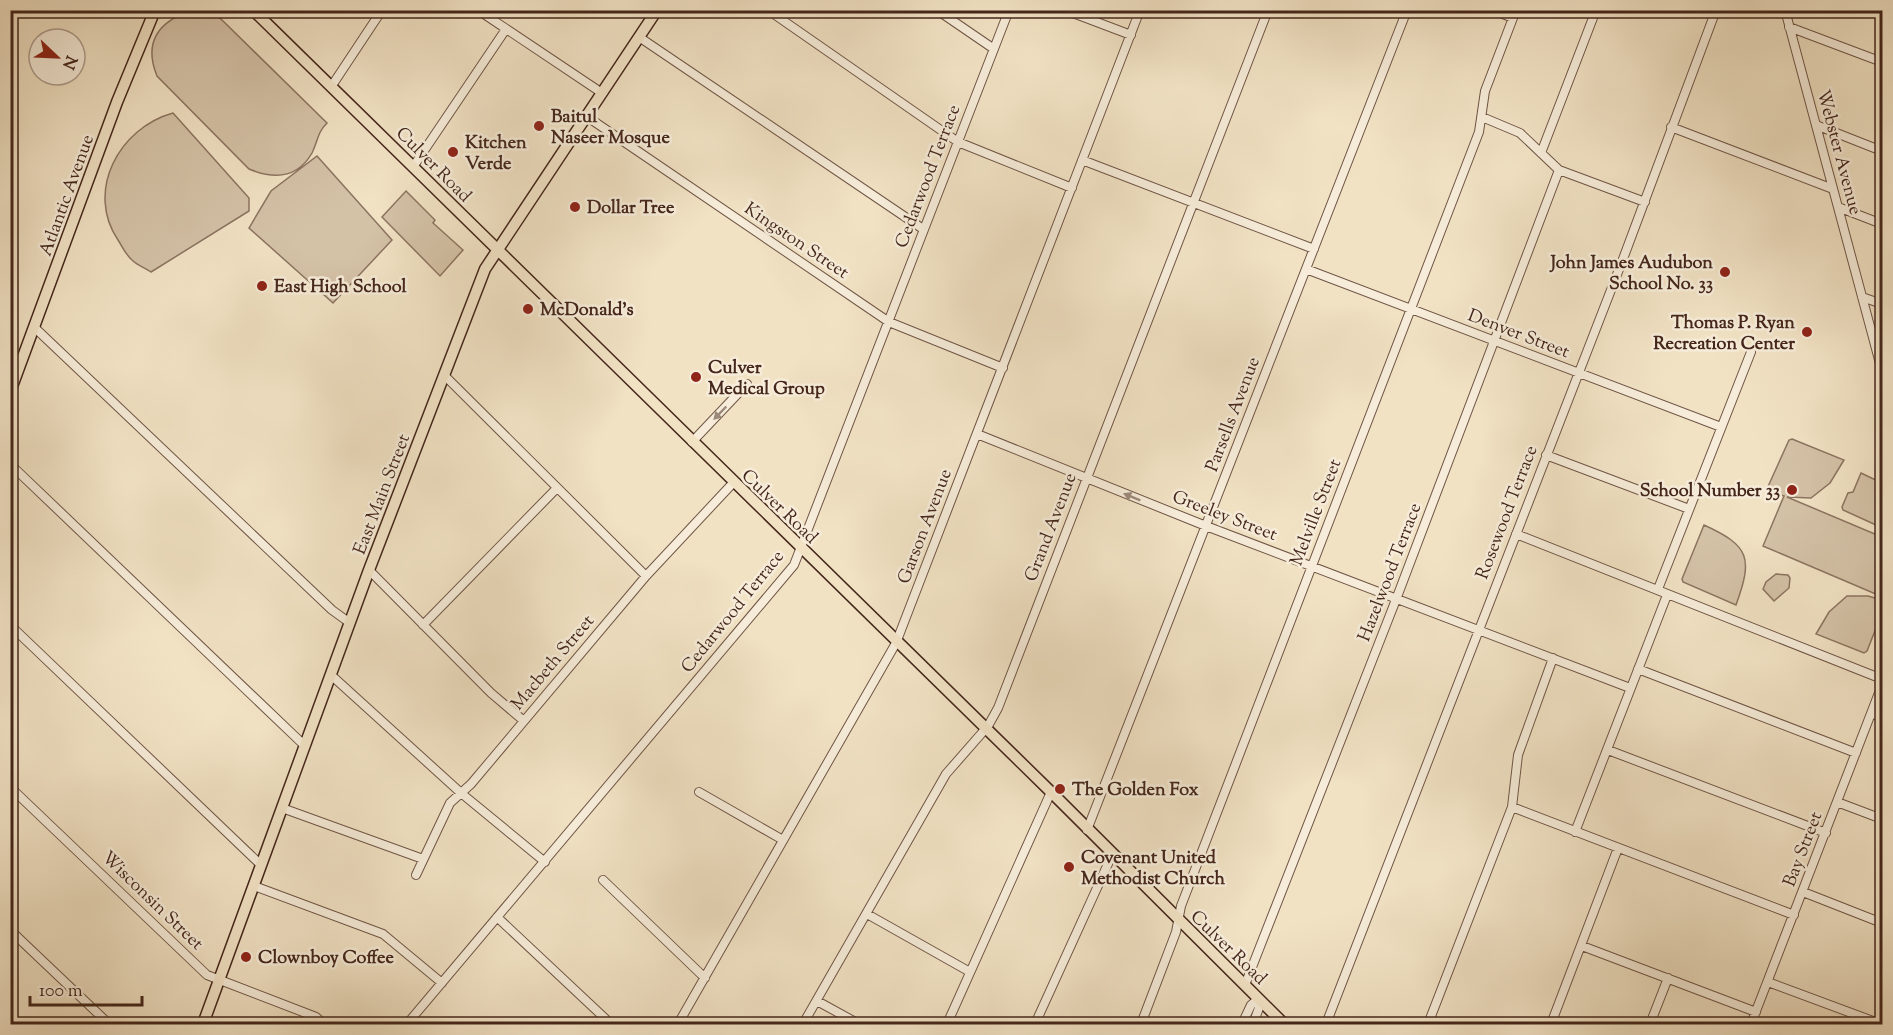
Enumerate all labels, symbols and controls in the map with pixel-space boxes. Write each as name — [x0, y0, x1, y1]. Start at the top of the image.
north arrow — [27, 27, 87, 87]
text: N — [55, 52, 82, 72]
street label: Webster Avenue — [1809, 87, 1867, 218]
street label: Cedarwood Terrace — [890, 101, 968, 252]
place label: Baitul Naseer Mosque — [551, 105, 670, 152]
marker: Baitul Naseer Mosque — [532, 119, 546, 133]
street label: Culver Road — [389, 122, 476, 209]
street label: Atlantic Avenue — [34, 131, 102, 260]
place label: Kitchen Verde — [465, 131, 527, 178]
marker: Kitchen Verde — [446, 145, 460, 159]
place label: Dollar Tree — [587, 196, 675, 222]
street label: Kingston Street — [738, 197, 853, 286]
marker: Dollar Tree — [568, 200, 582, 214]
place label: John James Audubon School No. 33 — [1549, 251, 1713, 298]
marker: John James Audubon School No. 33 — [1718, 265, 1732, 279]
place label: East High School — [274, 275, 407, 301]
marker: East High School — [255, 279, 269, 293]
place label: McDonald's — [540, 298, 634, 324]
marker: McDonald's — [521, 302, 535, 316]
street label: Denver Street — [1464, 304, 1573, 366]
place label: Thomas P. Ryan Recreation Center — [1653, 311, 1795, 358]
marker: Thomas P. Ryan Recreation Center — [1800, 325, 1814, 339]
street label: Parsells Avenue — [1200, 353, 1268, 476]
place label: Culver Medical Group — [708, 356, 825, 403]
marker: Culver Medical Group — [689, 370, 703, 384]
one-way arrow — [713, 405, 727, 420]
street label: East Main Street — [348, 431, 418, 559]
street label: Rosewood Terrace — [1470, 442, 1545, 583]
street label: Melville Street — [1285, 456, 1349, 570]
street label: Culver Road — [734, 464, 823, 551]
street label: Garson Avenue — [892, 466, 960, 588]
street label: Grand Avenue — [1019, 470, 1084, 586]
place label: School Number 33 — [1640, 479, 1780, 505]
marker: School Number 33 — [1785, 483, 1799, 497]
street label: Greeley Street — [1168, 485, 1280, 549]
one-way arrow — [1123, 492, 1141, 501]
street label: Hazelwood Terrace — [1352, 500, 1429, 646]
street label: Cedarwood Terrace — [676, 545, 791, 679]
street label: Macbeth Street — [506, 610, 601, 717]
place label: The Golden Fox — [1072, 778, 1199, 804]
marker: The Golden Fox — [1053, 782, 1067, 796]
street label: Bay Street — [1778, 808, 1830, 891]
street label: Wisconsin Street — [95, 846, 208, 957]
place label: Covenant United Methodist Church — [1081, 846, 1225, 893]
marker: Covenant United Methodist Church — [1062, 860, 1076, 874]
street label: Culver Road — [1183, 905, 1272, 992]
place label: Clownboy Coffee — [258, 946, 394, 972]
marker: Clownboy Coffee — [239, 950, 253, 964]
scale bar — [30, 969, 142, 1007]
text: 100 m — [39, 979, 83, 1005]

